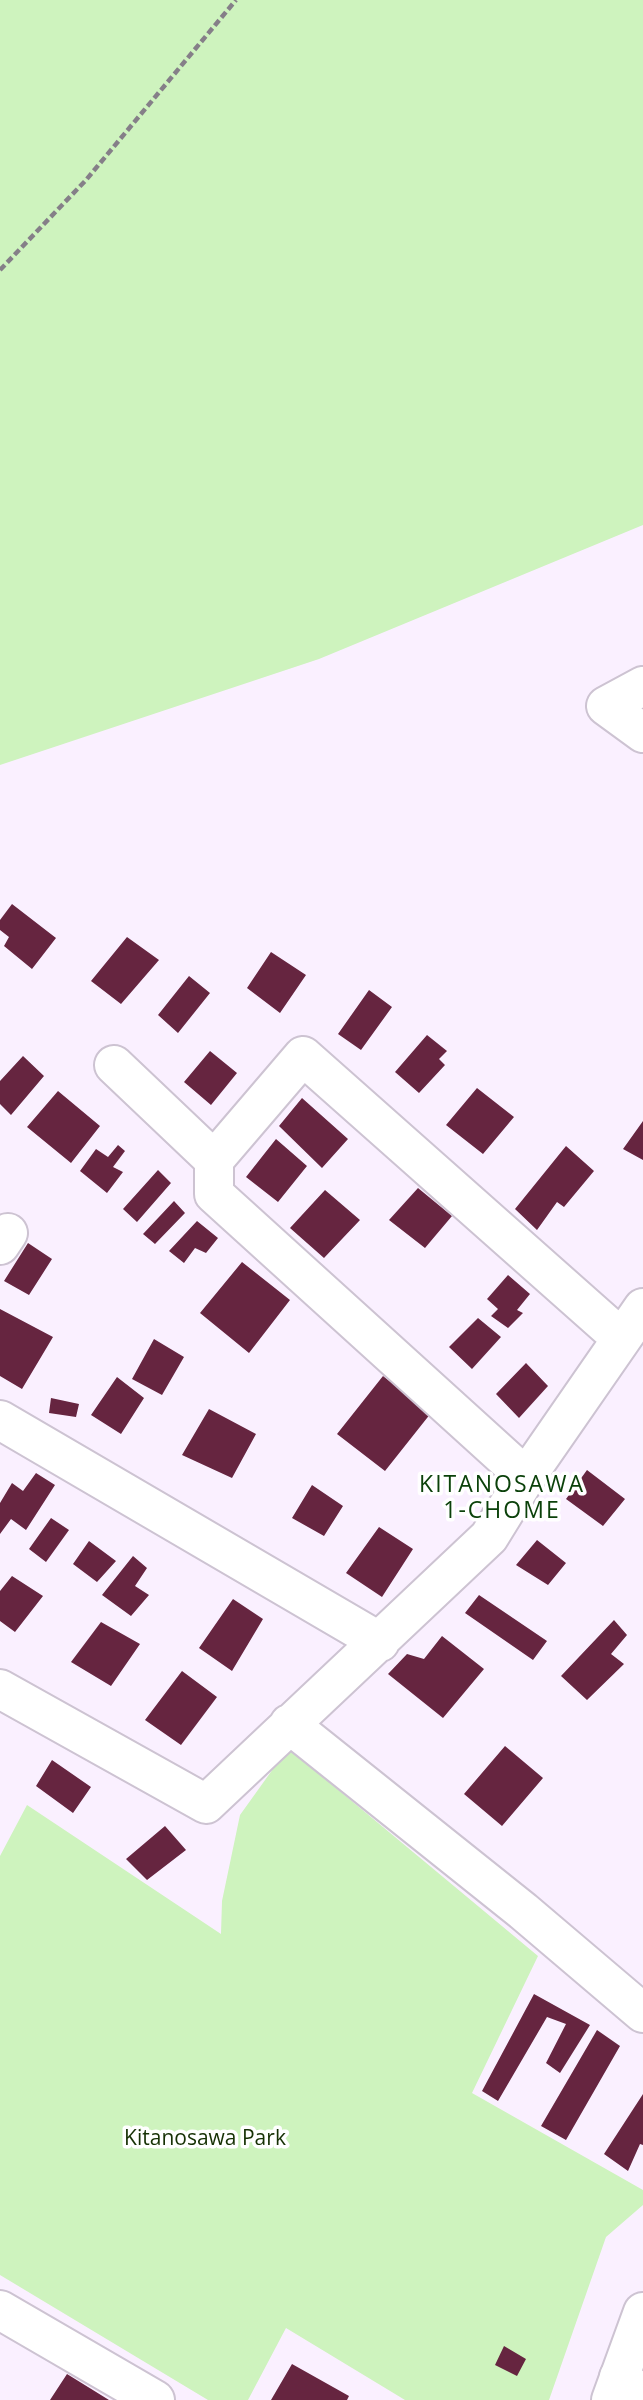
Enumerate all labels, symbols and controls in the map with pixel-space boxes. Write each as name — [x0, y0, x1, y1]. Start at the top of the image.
district label: KITANOSAWA 1-CHOME — [420, 1471, 584, 1525]
park label: Kitanosawa Park — [124, 2126, 286, 2152]

